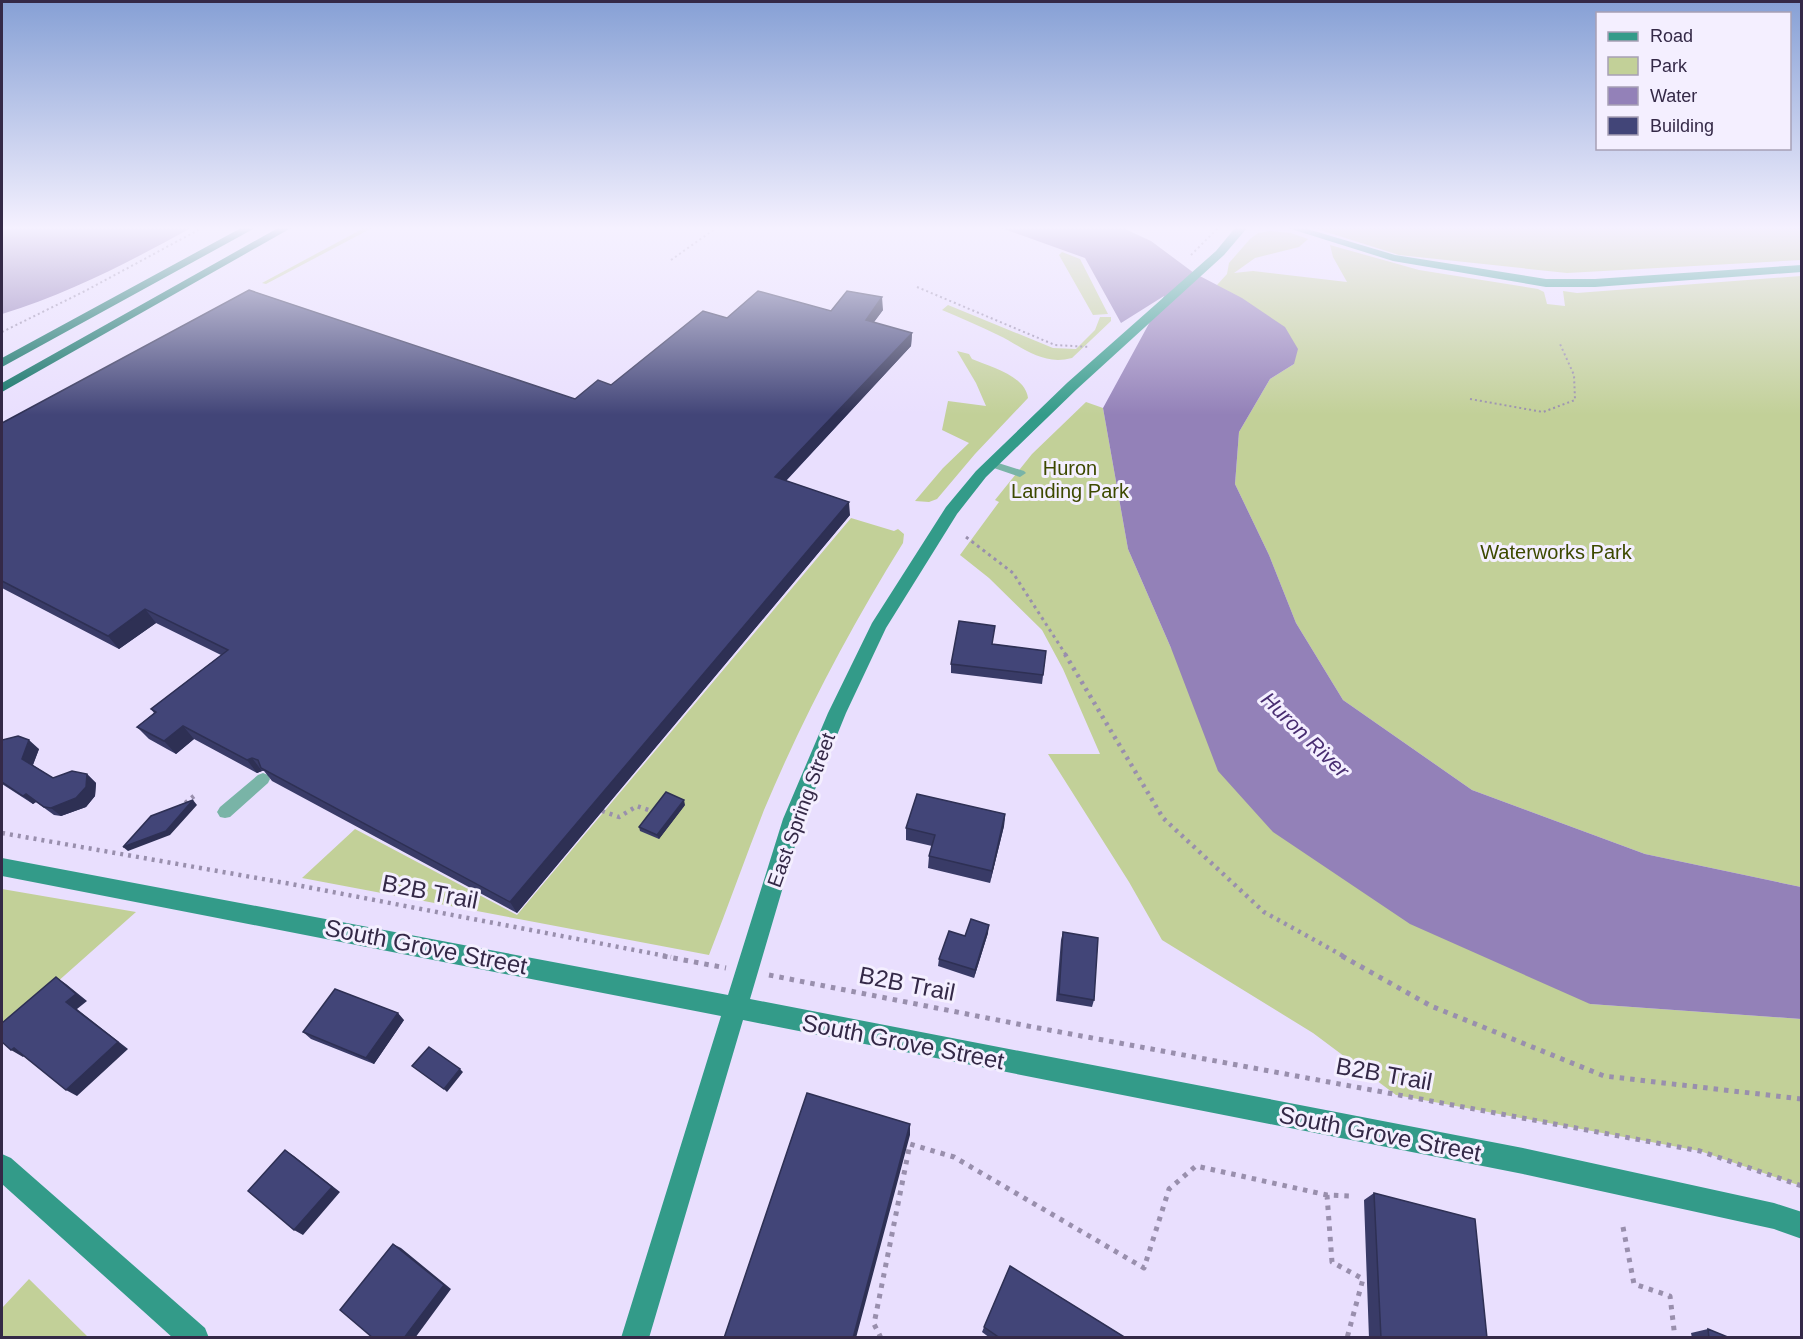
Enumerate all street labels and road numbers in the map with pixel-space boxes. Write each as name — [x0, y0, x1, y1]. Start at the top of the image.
street label: East Spring Street — [763, 730, 839, 890]
street label: B2B Trail — [380, 869, 480, 914]
street label: South Grove Street — [323, 914, 530, 979]
street label: B2B Trail — [857, 961, 957, 1006]
street label: South Grove Street — [800, 1009, 1007, 1074]
street label: B2B Trail — [1334, 1052, 1434, 1095]
street label: South Grove Street — [1277, 1101, 1484, 1166]

